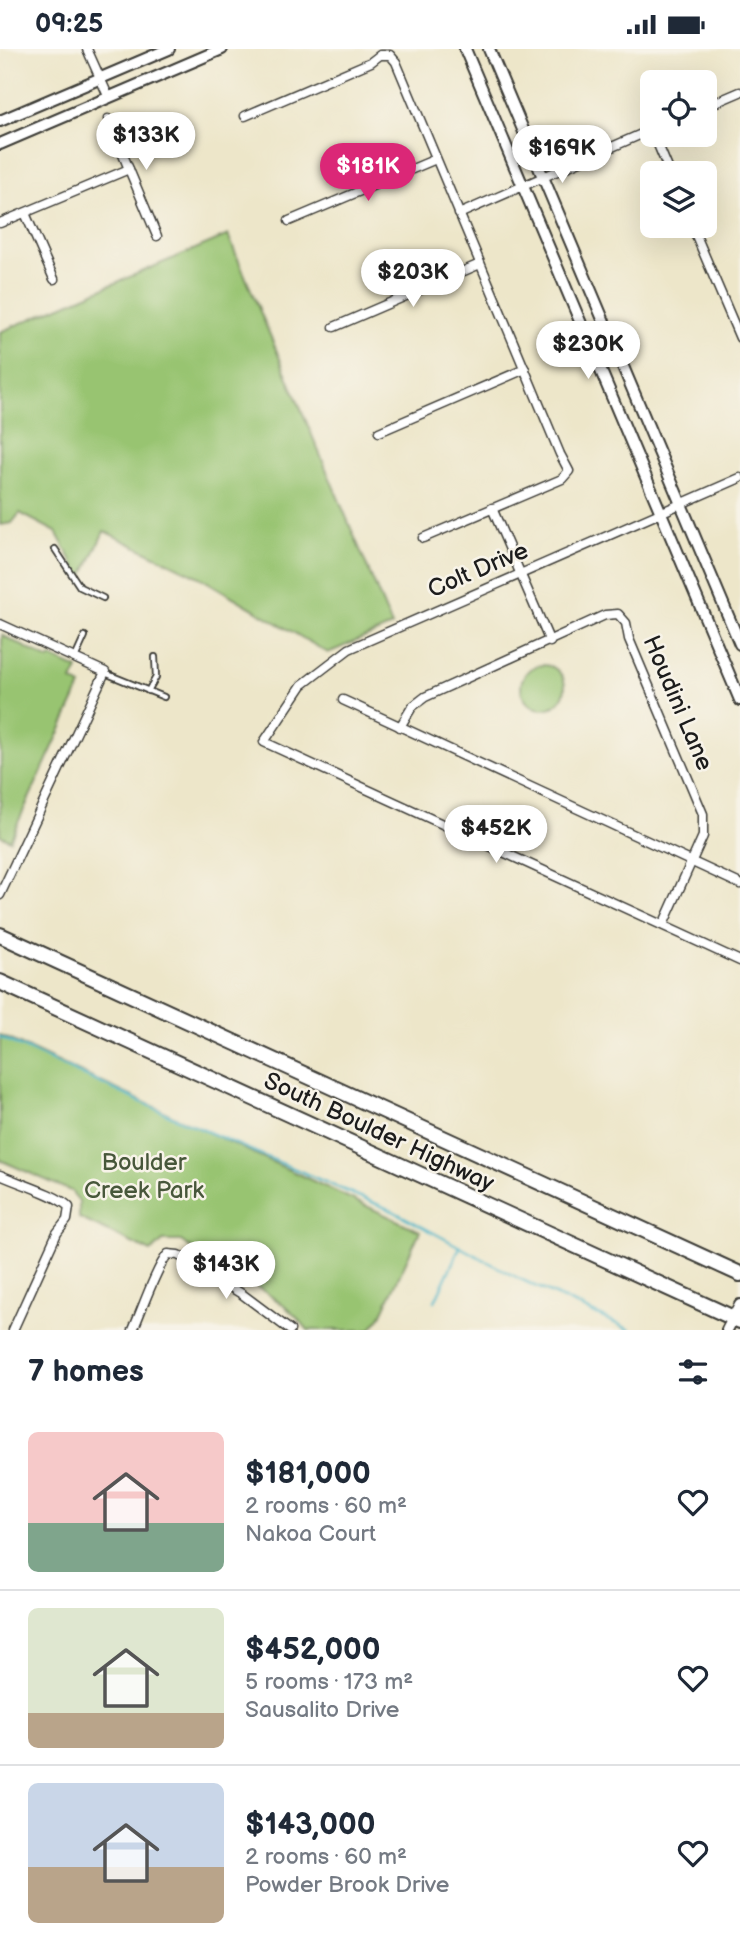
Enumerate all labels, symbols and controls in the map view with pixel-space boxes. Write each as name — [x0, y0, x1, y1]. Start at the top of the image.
text: 09:25 — [35, 9, 103, 40]
map controls — [640, 70, 717, 238]
button: locate — [640, 70, 717, 147]
pin: $133K — [97, 113, 195, 172]
text: $133K — [112, 121, 180, 149]
pin: $169K — [513, 125, 611, 185]
text: $169K — [528, 134, 596, 162]
pin: $181K — [319, 143, 417, 203]
text: $181K — [336, 152, 400, 180]
button: layers — [640, 161, 717, 238]
pin: $203K — [364, 250, 462, 309]
text: $203K — [377, 258, 449, 286]
pin: $230K — [539, 321, 637, 381]
text: $230K — [552, 330, 624, 358]
street label: Colt Drive — [423, 536, 533, 604]
street label: Houdini Lane — [637, 631, 719, 775]
pin: $452K — [447, 805, 545, 865]
text: $452K — [460, 814, 532, 842]
street label: South Boulder Highway — [259, 1066, 499, 1198]
park label: Boulder Creek Park — [84, 1148, 204, 1205]
pin: $143K — [177, 1241, 275, 1301]
text: $143K — [192, 1250, 260, 1278]
icon: filters — [674, 1353, 712, 1391]
text: 7 homes — [28, 1354, 144, 1390]
text: $181,000 — [245, 1456, 371, 1492]
icon: home — [84, 1460, 168, 1544]
icon: heart — [674, 1483, 712, 1521]
text: 2 rooms · 60 m² — [245, 1492, 407, 1520]
text: Nakoa Court — [245, 1520, 376, 1548]
text: $452,000 — [245, 1632, 380, 1668]
icon: home — [84, 1636, 168, 1720]
icon: heart — [674, 1659, 712, 1697]
text: 5 rooms · 173 m² — [245, 1668, 413, 1696]
text: Sausalito Drive — [245, 1696, 399, 1724]
text: $143,000 — [245, 1807, 375, 1843]
icon: home — [84, 1811, 168, 1895]
icon: heart — [674, 1834, 712, 1872]
text: 2 rooms · 60 m² — [245, 1843, 407, 1871]
text: Powder Brook Drive — [245, 1871, 449, 1899]

